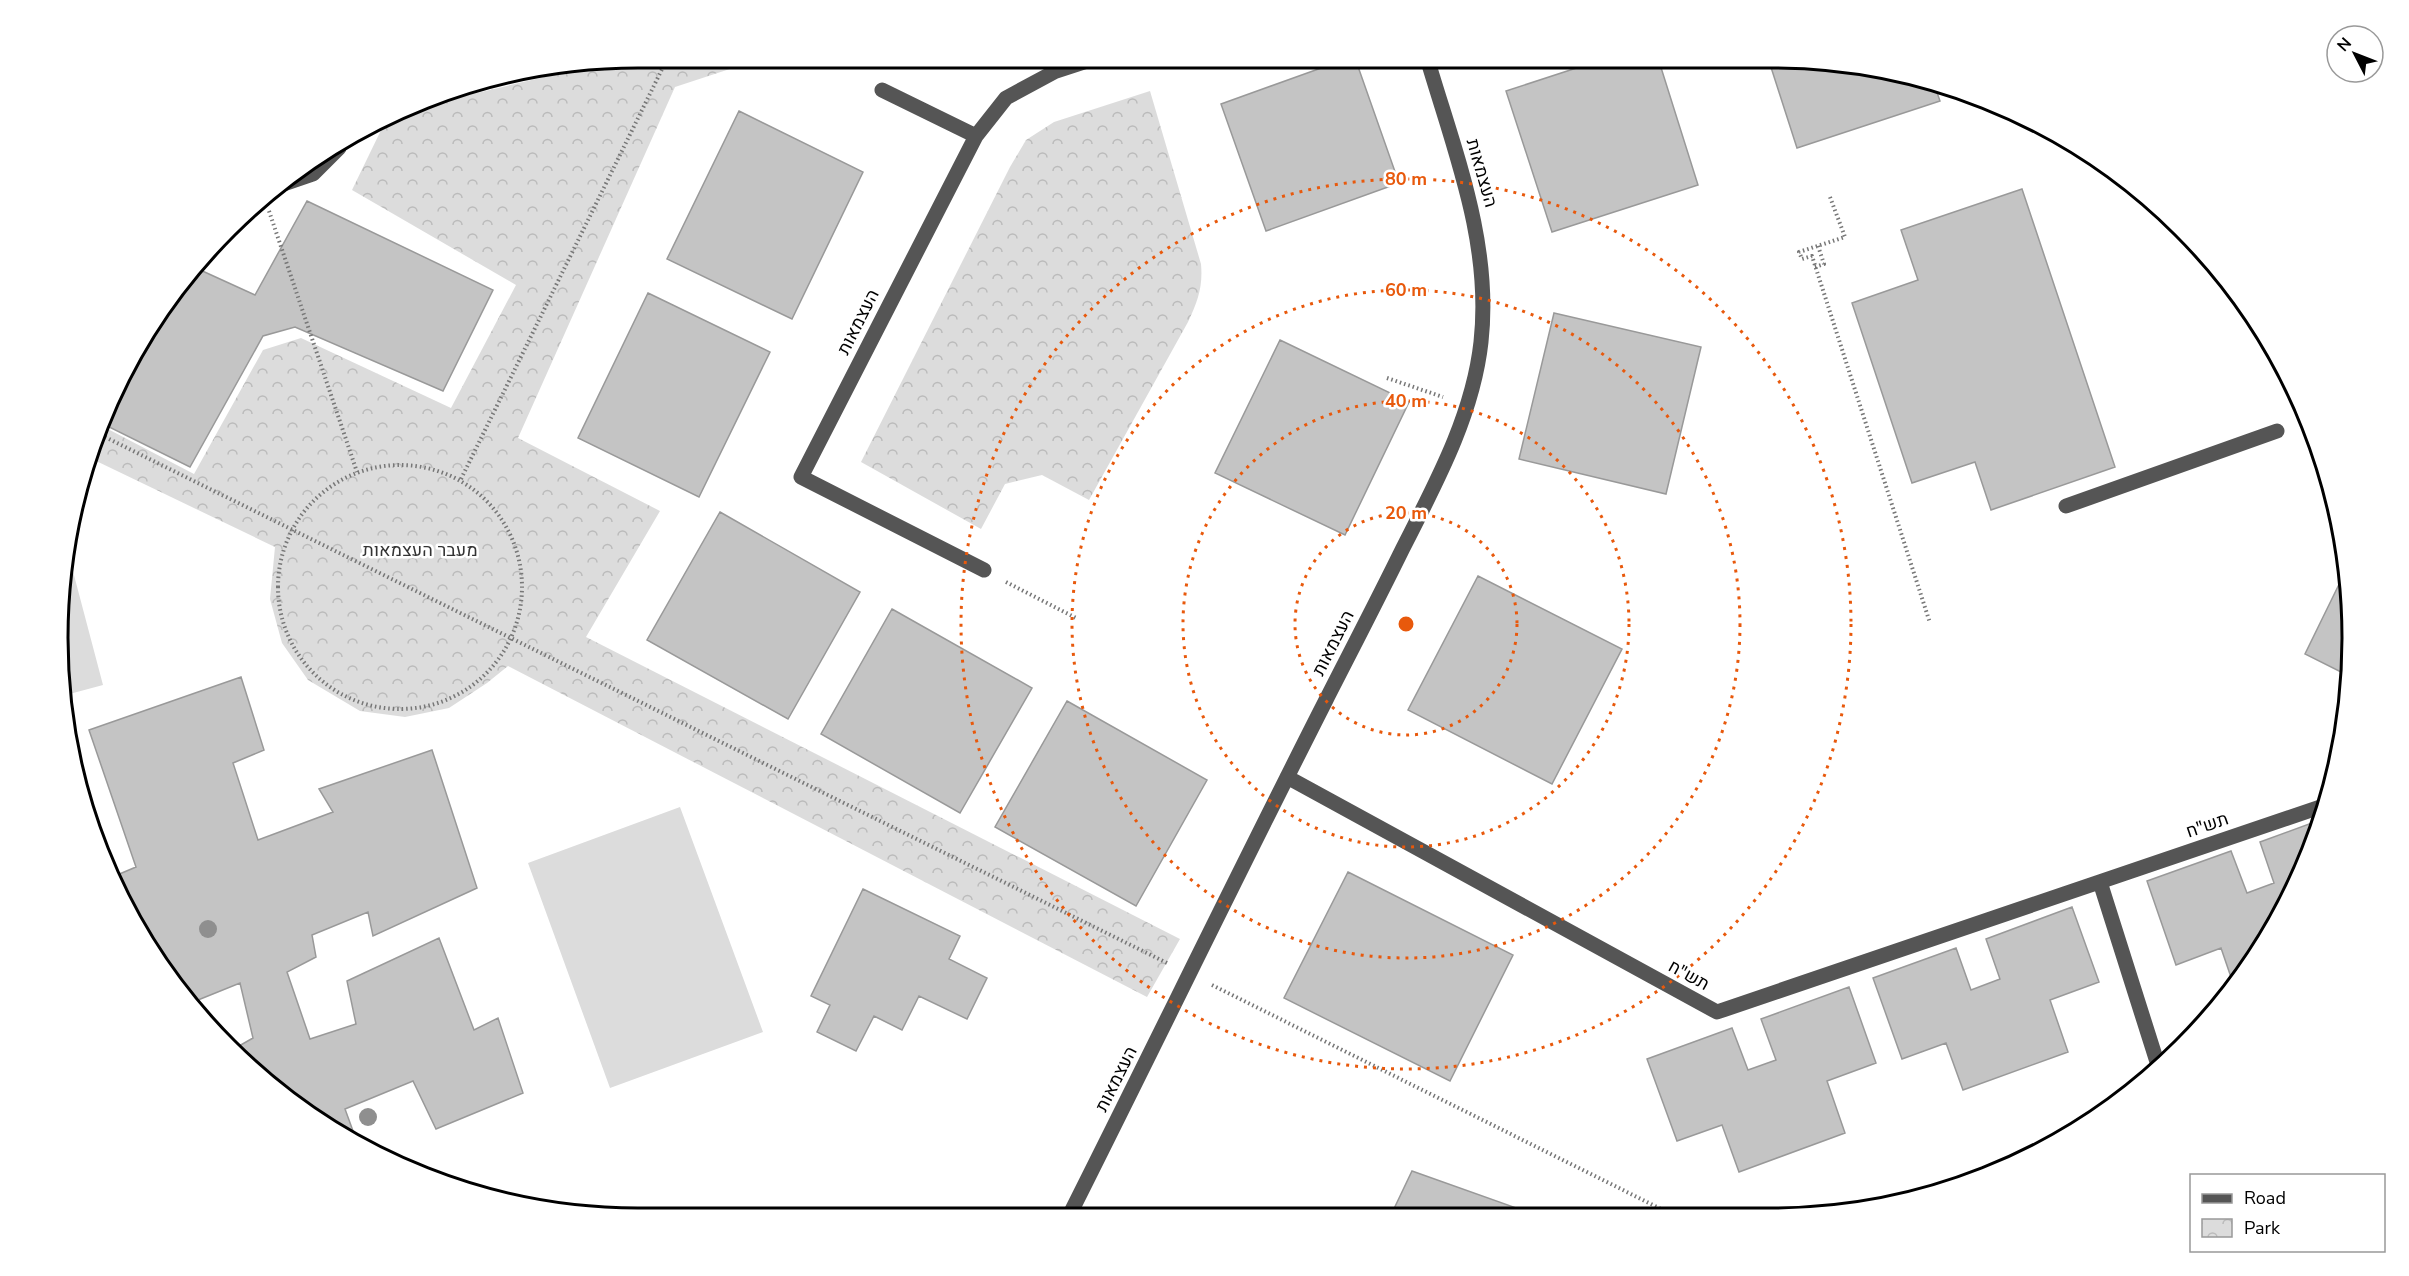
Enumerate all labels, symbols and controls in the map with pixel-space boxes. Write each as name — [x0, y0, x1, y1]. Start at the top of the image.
north arrow — [2325, 24, 2385, 84]
text: N — [2332, 33, 2357, 56]
street label: העצמאות — [1461, 136, 1503, 210]
text: 80 m — [1385, 167, 1427, 191]
text: 60 m — [1385, 278, 1427, 302]
street label: העצמאות — [831, 285, 885, 359]
text: 40 m — [1385, 389, 1427, 413]
text: 20 m — [1385, 501, 1427, 525]
park label: מעבר העצמאות — [362, 538, 478, 562]
street label: העצמאות — [1306, 606, 1360, 680]
centre of rings — [1396, 614, 1416, 634]
street label: תש"ח — [2183, 807, 2231, 843]
street label: תש"ח — [1664, 954, 1714, 996]
street label: העצמאות — [1089, 1042, 1143, 1116]
legend — [2190, 1174, 2385, 1252]
text: Road — [2244, 1186, 2286, 1210]
text: Park — [2244, 1216, 2281, 1240]

